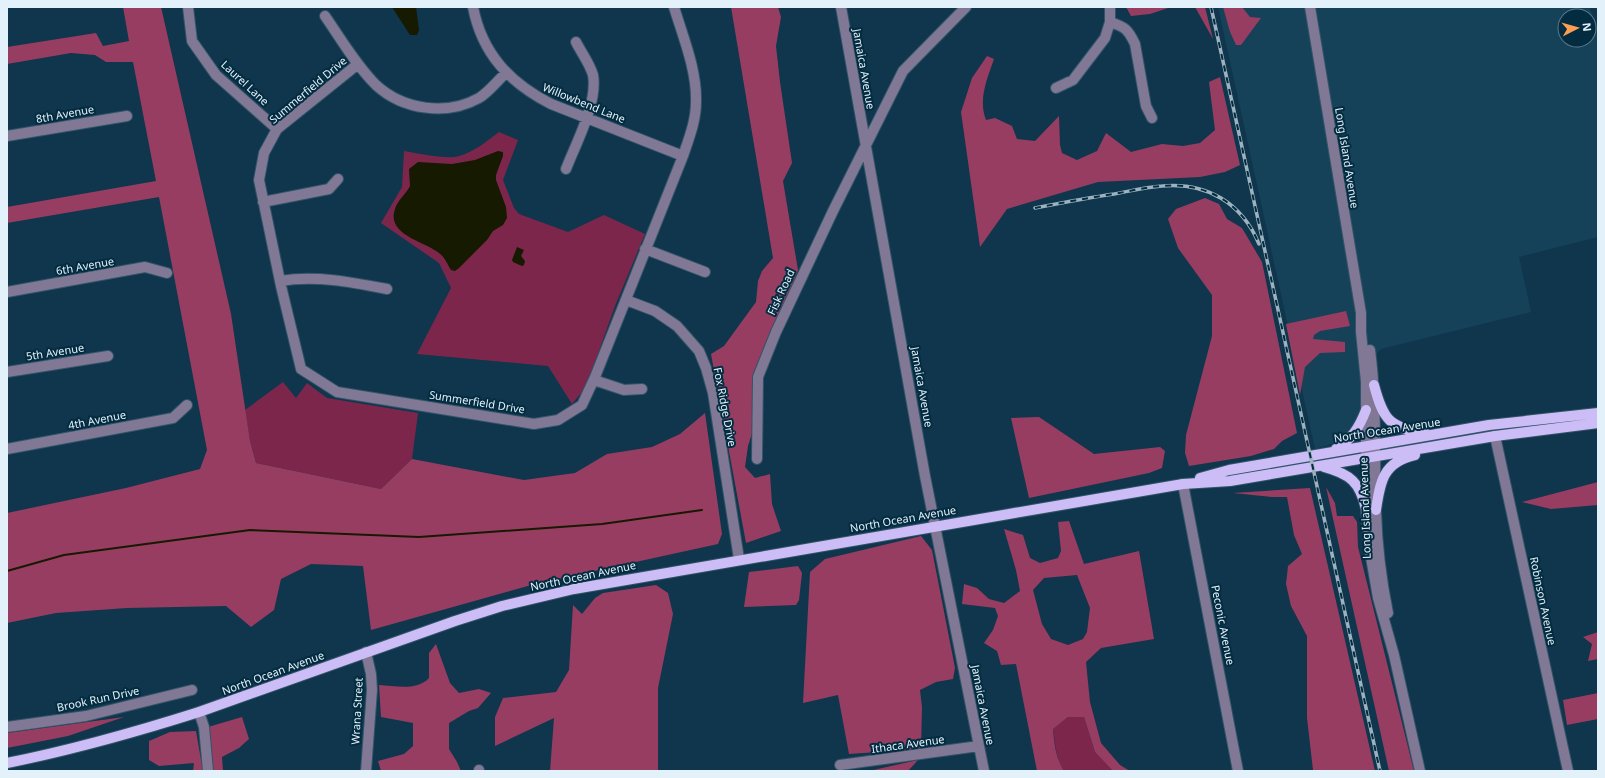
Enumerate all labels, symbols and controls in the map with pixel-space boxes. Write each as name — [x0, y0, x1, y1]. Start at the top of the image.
north arrow — [1557, 8, 1597, 48]
text: N — [1580, 22, 1595, 32]
street label: Jamaica Avenue — [850, 27, 879, 110]
street label: Summerfield Drive — [266, 53, 350, 126]
street label: Laurel Lane — [218, 57, 272, 109]
street label: Willowbend Lane — [541, 79, 628, 126]
street label: 8th Avenue — [35, 101, 95, 126]
street label: Long Island Avenue — [1332, 106, 1363, 209]
street label: 6th Avenue — [55, 253, 115, 278]
street label: Fisk Road — [763, 266, 798, 317]
street label: 5th Avenue — [25, 340, 85, 363]
street label: Jamaica Avenue — [908, 345, 937, 428]
street label: Fox Ridge Drive — [710, 366, 741, 448]
street label: Summerfield Drive — [428, 387, 526, 416]
street label: 4th Avenue — [67, 407, 127, 432]
street label: North Ocean Avenue — [1333, 414, 1441, 445]
street label: Long Island Avenue — [1355, 457, 1374, 559]
street label: North Ocean Avenue — [849, 502, 957, 535]
street label: Robinson Avenue — [1527, 555, 1560, 647]
street label: North Ocean Avenue — [529, 557, 637, 594]
street label: Peconic Avenue — [1208, 584, 1239, 666]
street label: North Ocean Avenue — [220, 647, 326, 698]
street label: Jamaica Avenue — [968, 663, 999, 746]
street label: Wrana Street — [347, 677, 366, 745]
street label: Brook Run Drive — [55, 682, 141, 715]
street label: Ithaca Avenue — [870, 731, 945, 756]

